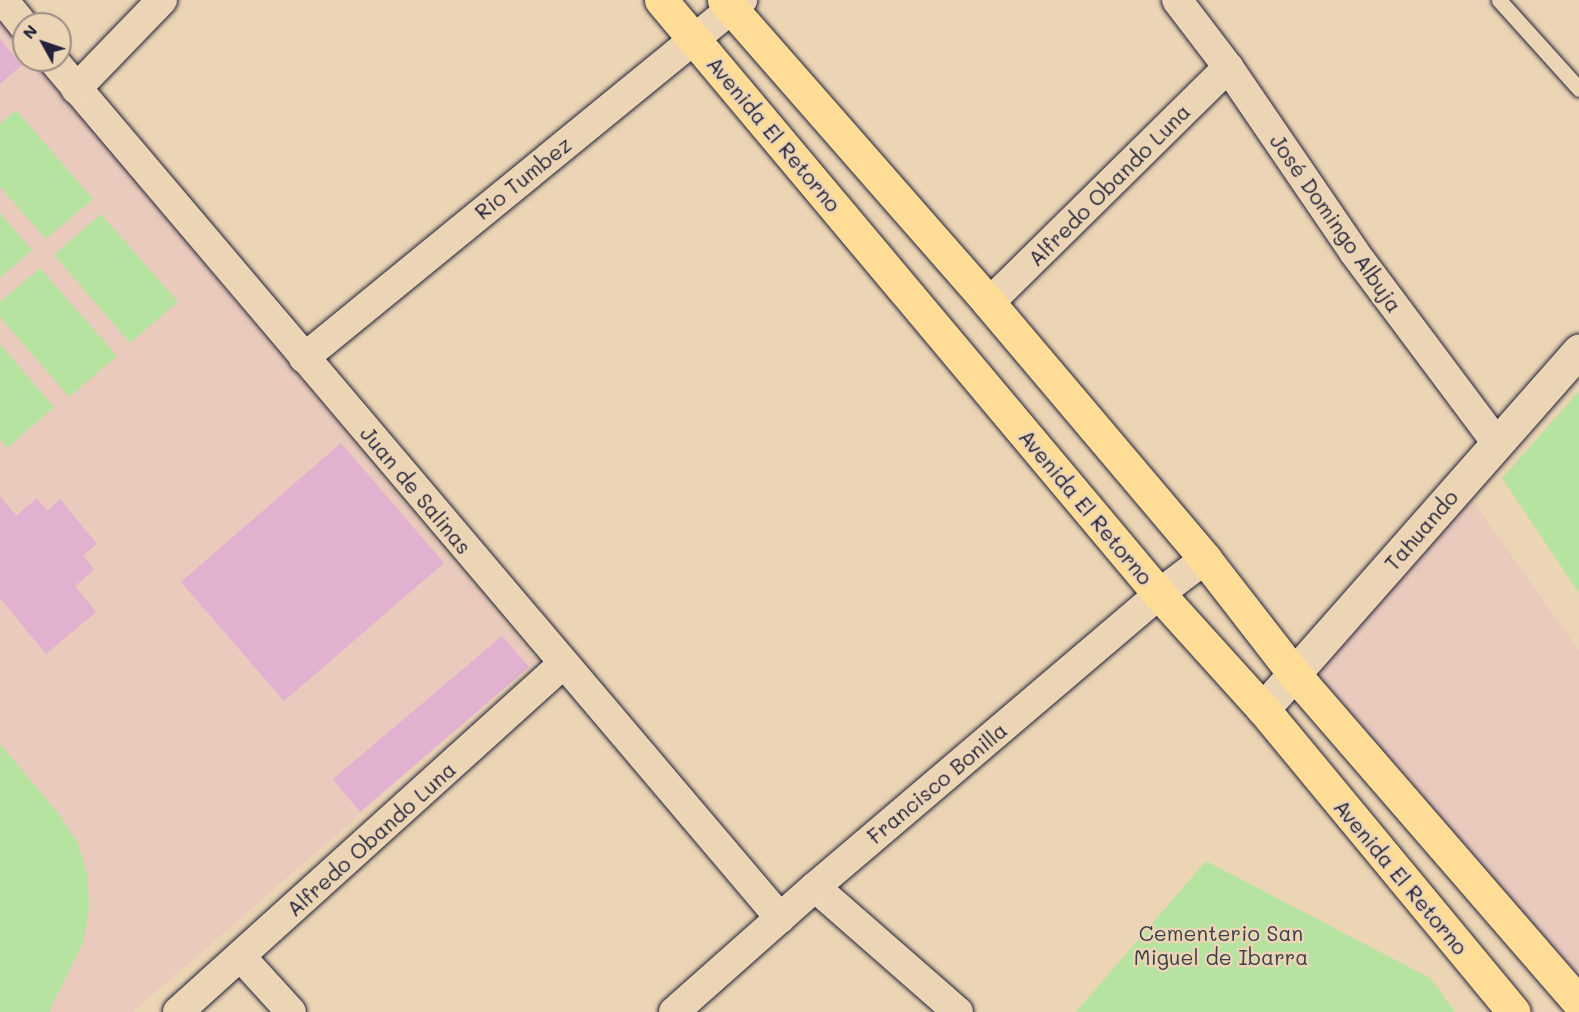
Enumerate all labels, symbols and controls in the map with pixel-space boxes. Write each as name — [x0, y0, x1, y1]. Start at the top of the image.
north arrow — [12, 12, 72, 72]
text: N — [17, 20, 41, 43]
street label: Avenida El Retorno — [702, 51, 846, 217]
street label: Alfredo Obando Luna — [1023, 99, 1195, 271]
street label: José Domingo Albuja — [1265, 129, 1407, 317]
street label: Rio Tumbez — [470, 131, 576, 225]
street label: Juan de Salinas — [355, 421, 477, 559]
street label: Avenida El Retorno — [1014, 424, 1158, 590]
street label: Tahuando — [1379, 485, 1463, 575]
street label: Francisco Bonilla — [862, 717, 1012, 849]
street label: Alfredo Obando Luna — [281, 757, 461, 921]
street label: Avenida El Retorno — [1329, 794, 1473, 960]
park label: Cementerio San Miguel de Ibarra — [1134, 920, 1308, 970]

